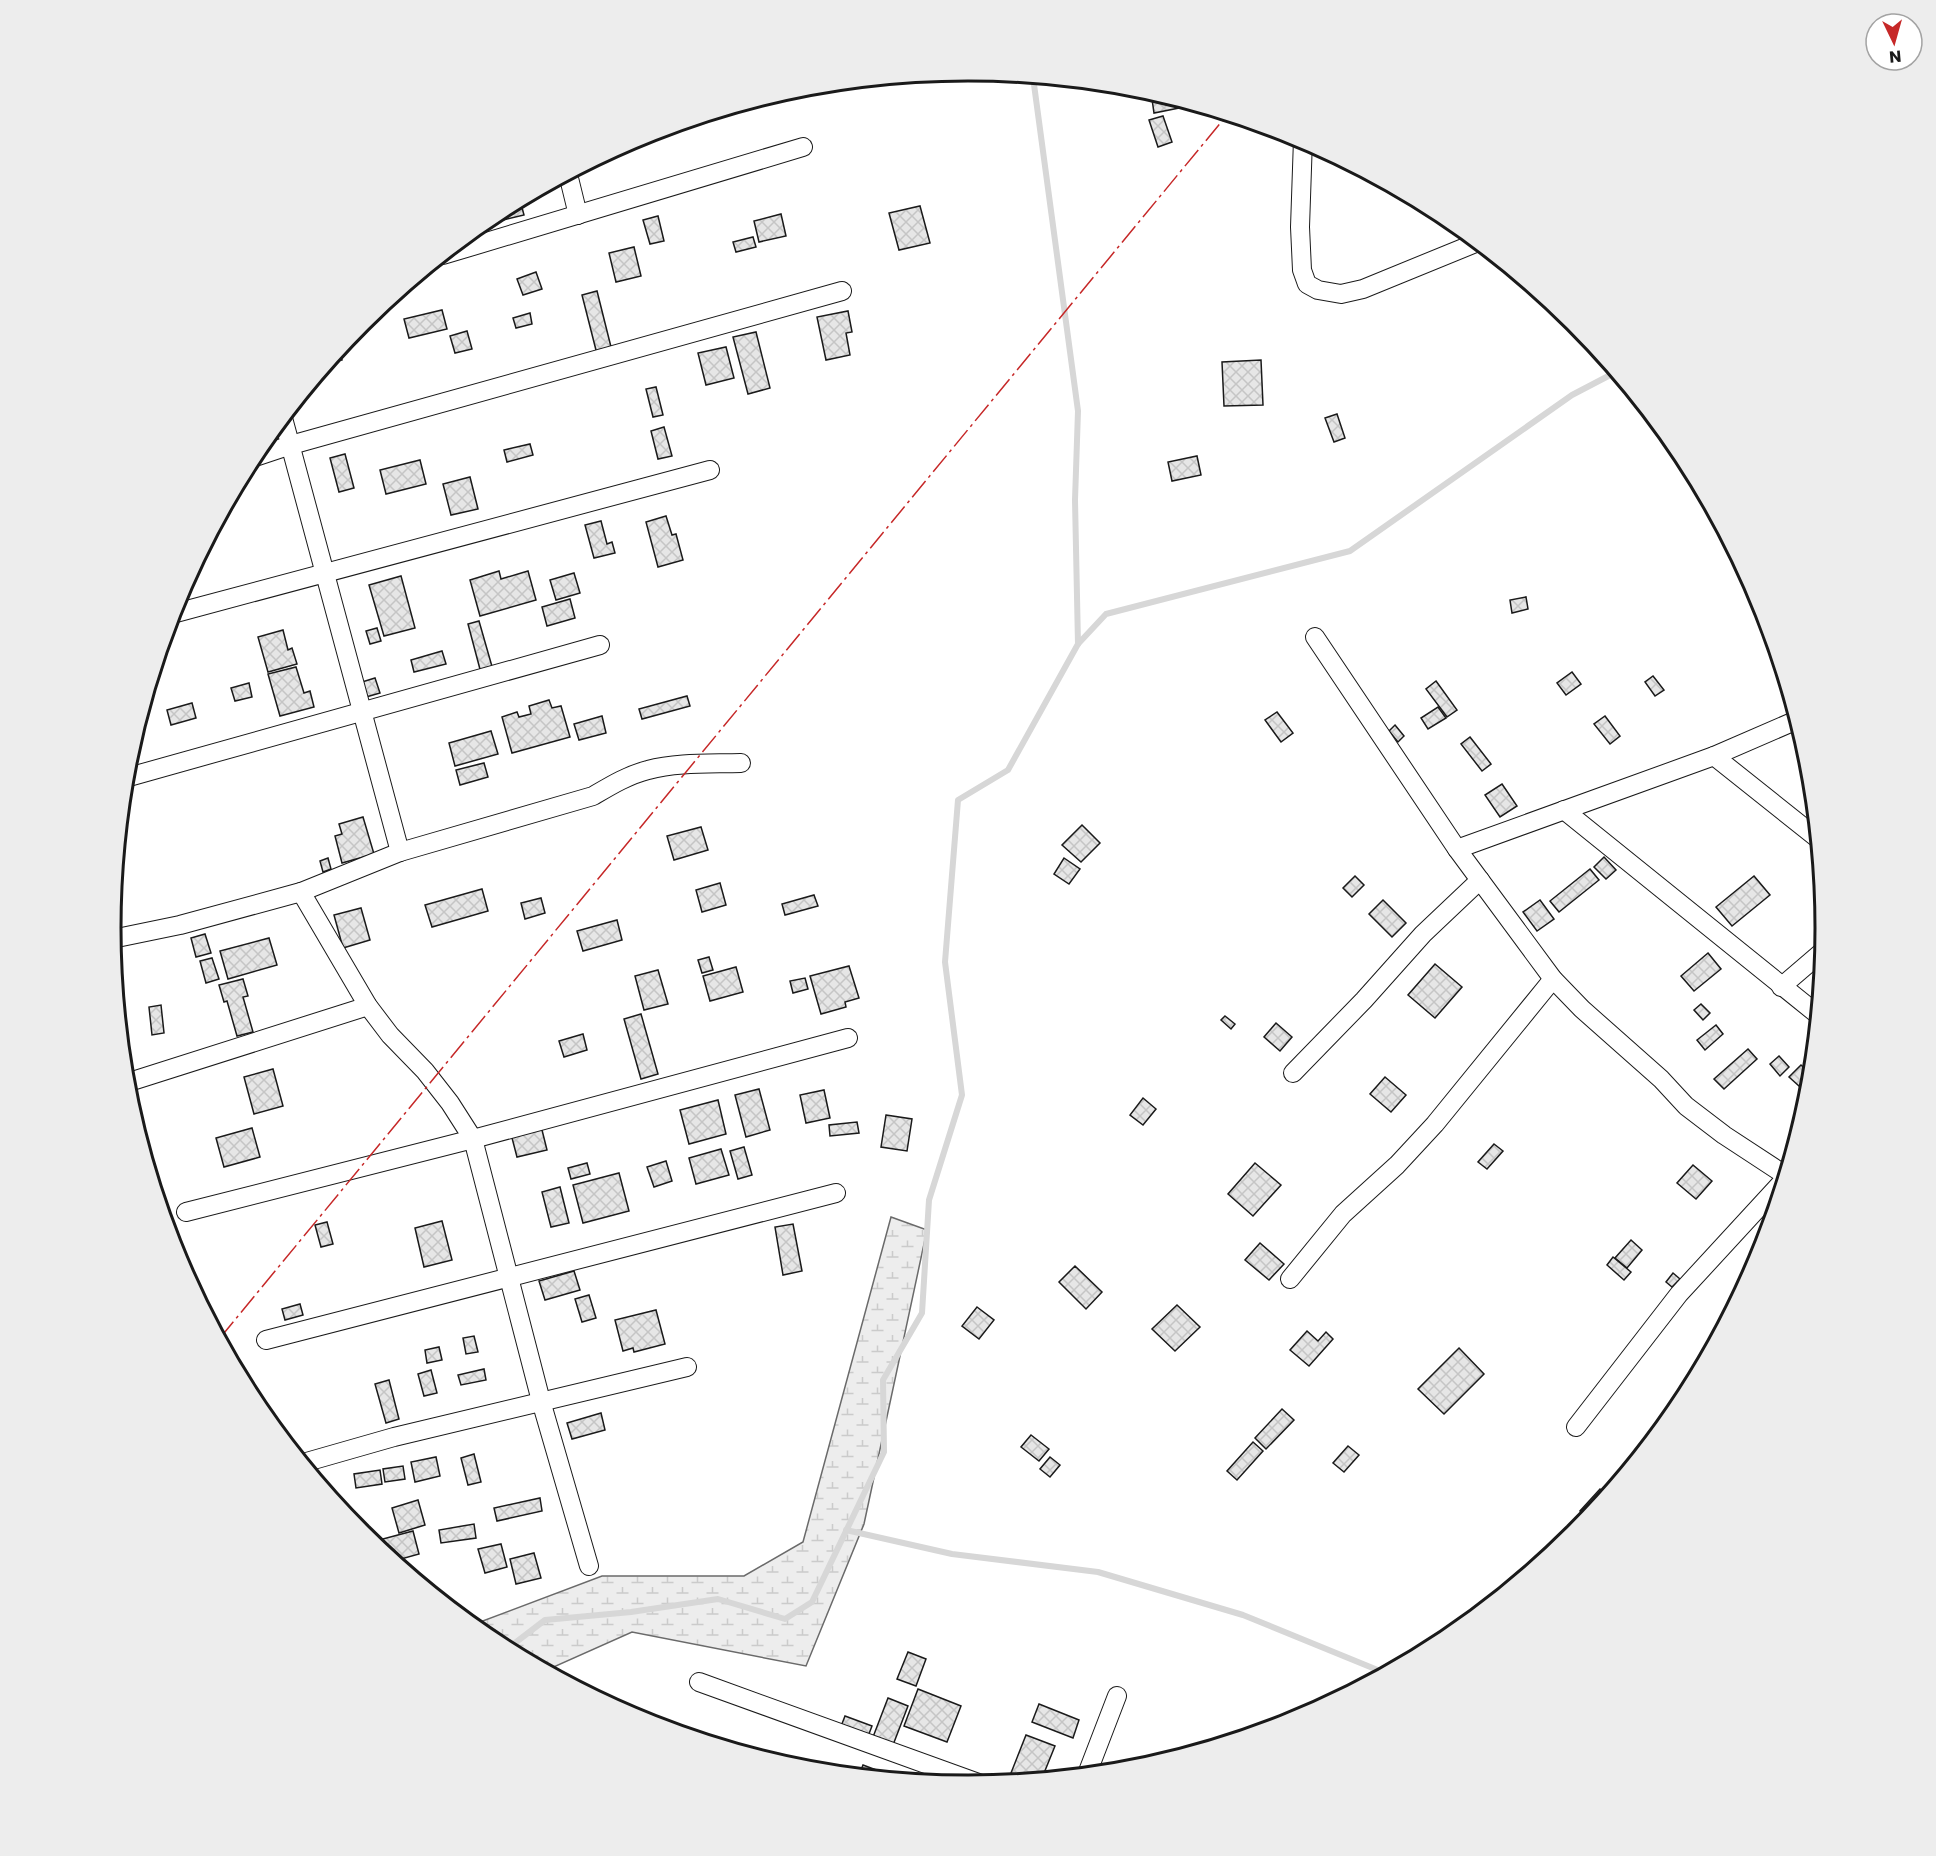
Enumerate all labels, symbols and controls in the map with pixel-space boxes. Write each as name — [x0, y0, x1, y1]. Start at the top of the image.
north arrow — [1864, 12, 1924, 72]
text: N — [1888, 44, 1902, 68]

